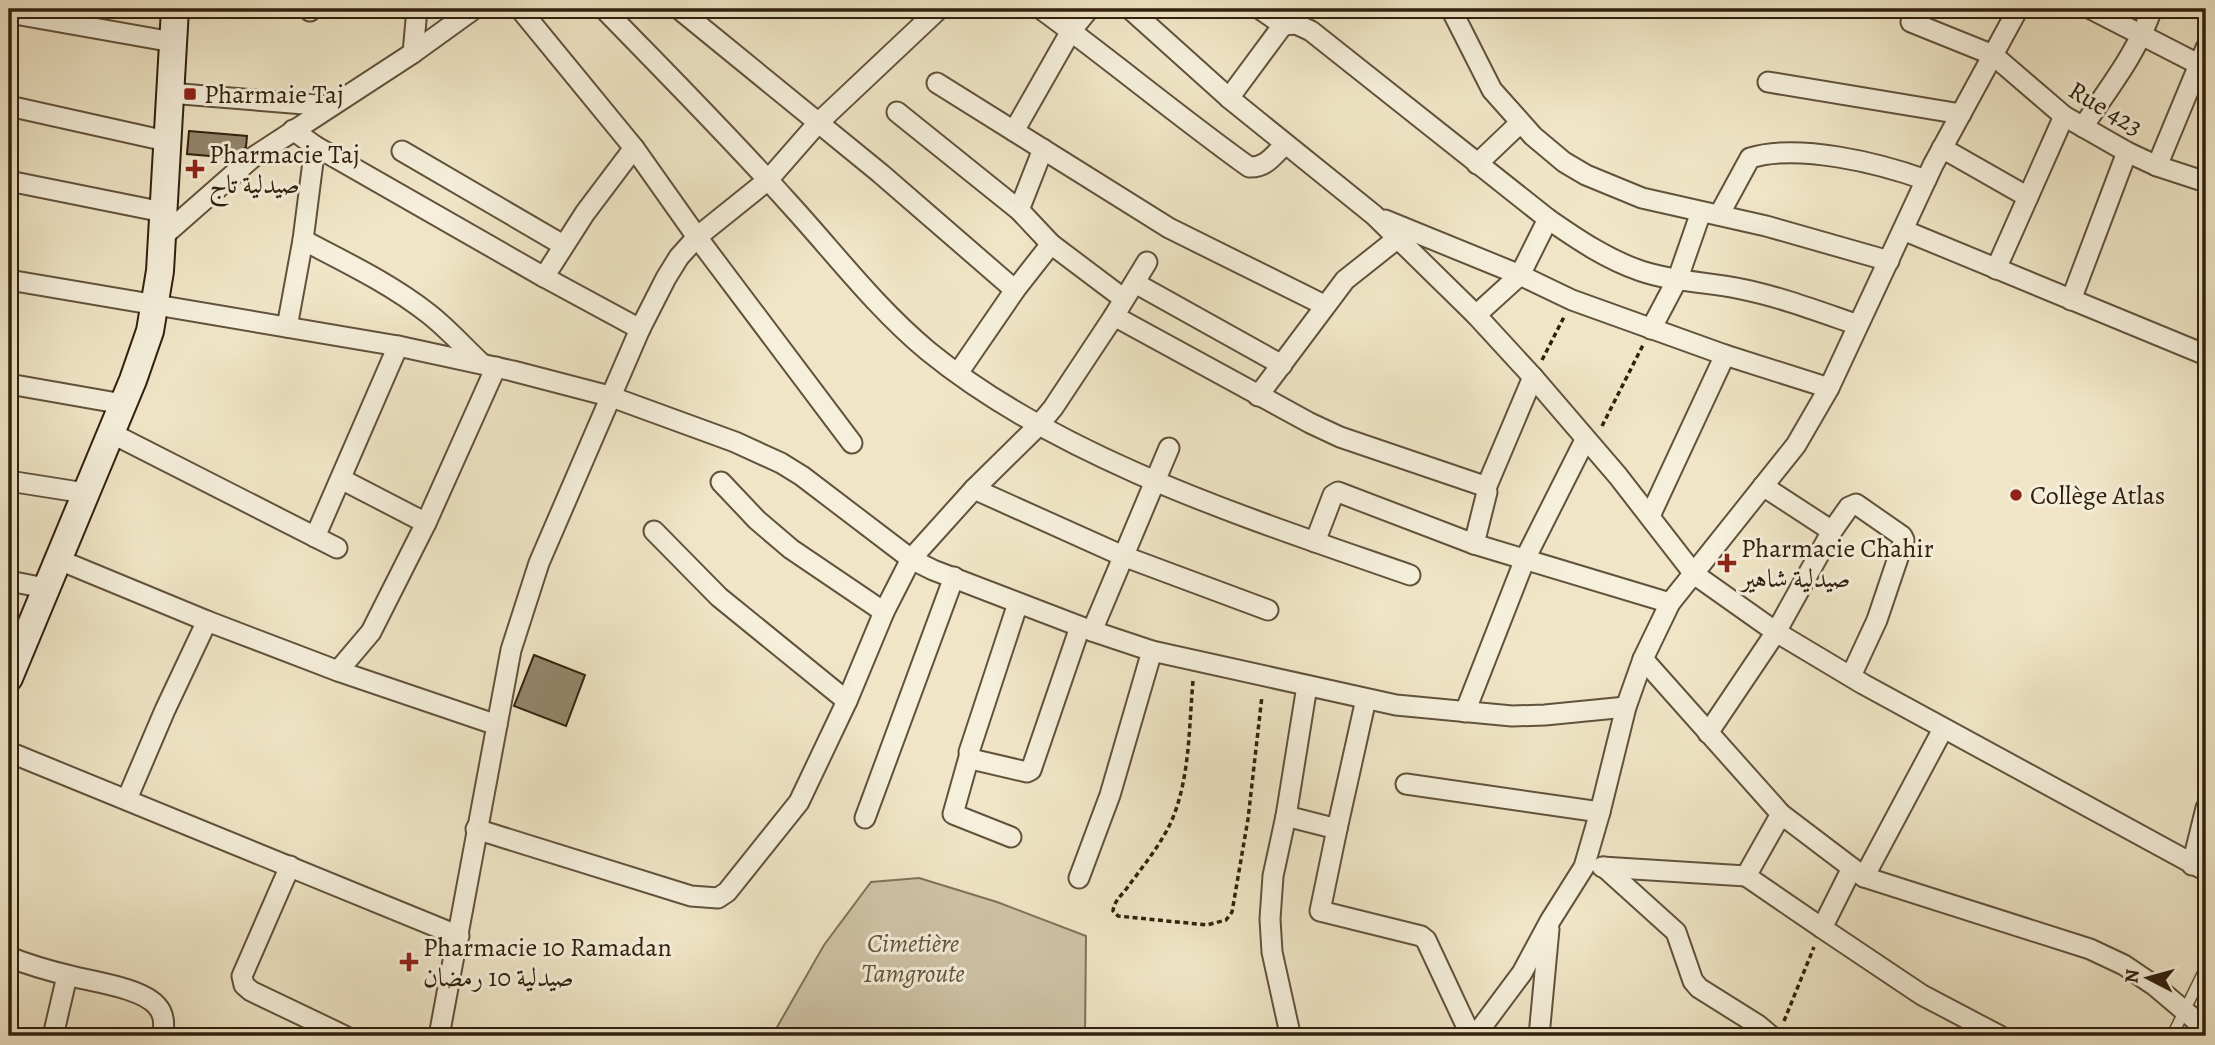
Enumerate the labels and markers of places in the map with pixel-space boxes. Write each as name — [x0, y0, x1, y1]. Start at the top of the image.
place label: Pharmaie Taj — [204, 77, 344, 112]
marker: Pharmaie Taj — [182, 86, 198, 102]
place label: Pharmacie Taj صيدلية تاج — [209, 137, 360, 208]
marker: Pharmacie Taj صيدلية تاج — [187, 161, 203, 177]
place label: Collège Atlas — [2030, 478, 2165, 513]
marker: Collège Atlas — [2008, 487, 2024, 503]
place label: Pharmacie Chahir صيدلية شاهير — [1738, 531, 1934, 596]
marker: Pharmacie Chahir صيدلية شاهير — [1719, 555, 1735, 571]
place label: Pharmacie 10 Ramadan صيدلية 10 رمضان — [423, 930, 672, 995]
marker: Pharmacie 10 Ramadan صيدلية 10 رمضان — [401, 954, 417, 970]

